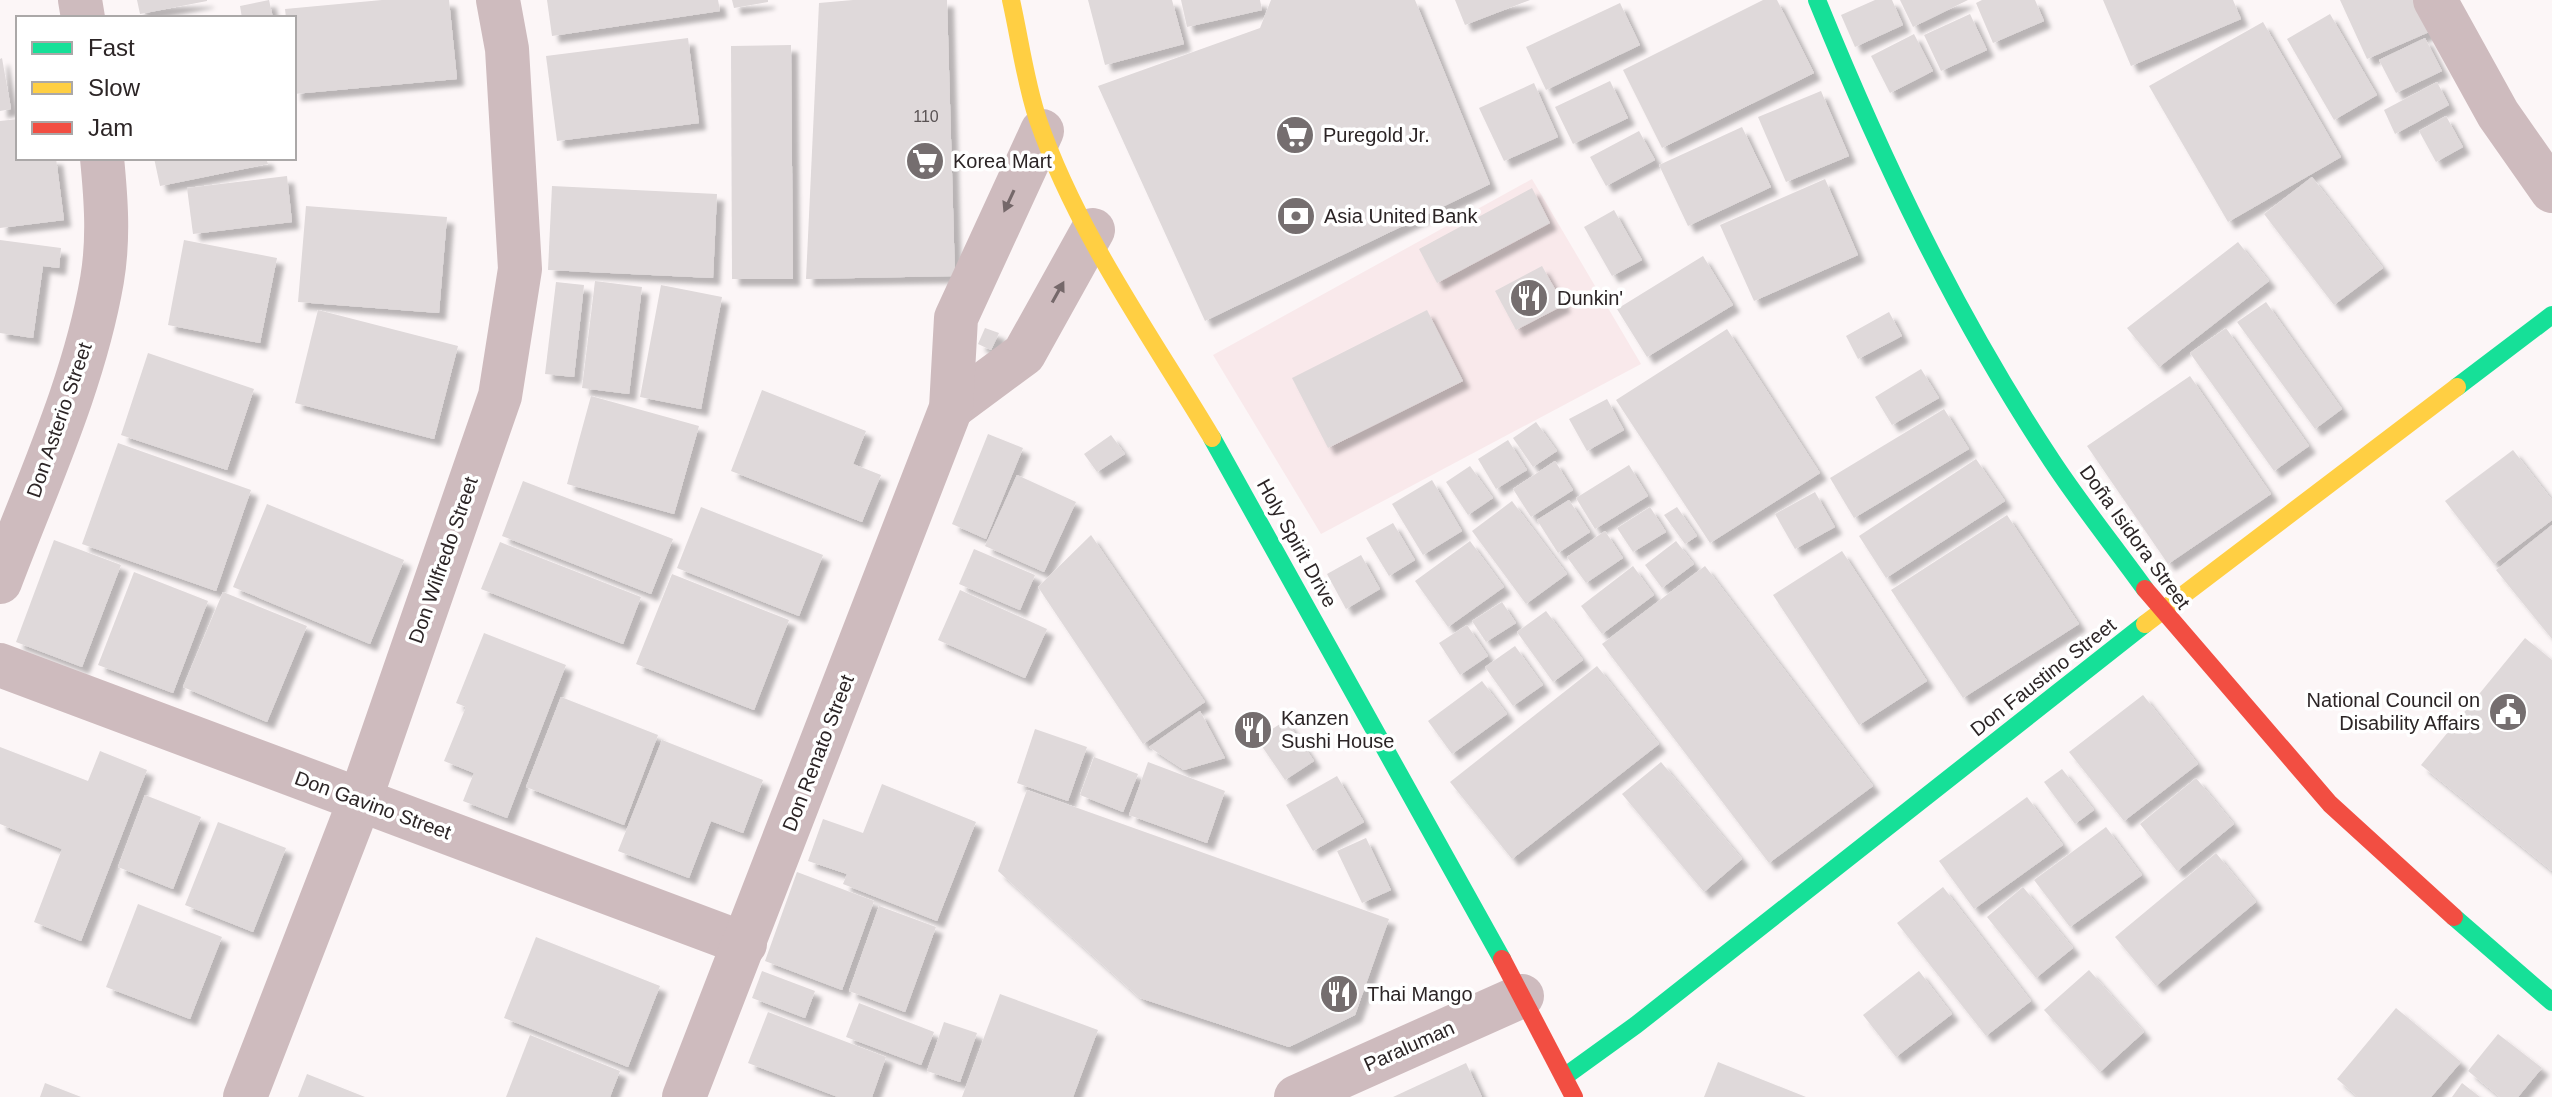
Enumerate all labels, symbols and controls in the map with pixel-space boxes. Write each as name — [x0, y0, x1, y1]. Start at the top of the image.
legend — [16, 16, 296, 160]
text: Fast — [88, 34, 135, 61]
text: Slow — [88, 74, 141, 101]
house number: 110 — [913, 108, 939, 125]
text: Jam — [88, 114, 133, 141]
supermarket icon: Puregold Jr. — [1274, 114, 1316, 156]
place label: Puregold Jr. — [1323, 124, 1430, 146]
supermarket icon: Korea Mart — [904, 140, 946, 182]
place label: Korea Mart — [953, 150, 1052, 172]
one-way arrow — [1002, 190, 1016, 213]
bank icon: Asia United Bank — [1275, 195, 1317, 237]
place label: Asia United Bank — [1324, 205, 1478, 227]
restaurant icon: Dunkin' — [1508, 277, 1550, 319]
one-way arrow — [1051, 281, 1065, 303]
place label: Dunkin' — [1557, 287, 1623, 309]
street label: Don Asterio Street — [22, 339, 96, 500]
street label: Doña Isidora Street — [2075, 461, 2195, 614]
street label: Don Wilfredo Street — [404, 473, 482, 646]
street label: Holy Spirit Drive — [1253, 475, 1341, 611]
street label: Don Faustino Street — [1966, 613, 2120, 740]
street label: Don Renato Street — [778, 671, 858, 834]
place label: National Council on Disability Affairs — [2307, 689, 2480, 734]
public building icon: National Council on Disability Affairs — [2487, 691, 2529, 733]
place label: Kanzen Sushi House — [1281, 707, 1394, 752]
restaurant icon: Kanzen Sushi House — [1232, 709, 1274, 751]
street label: Don Gavino Street — [292, 767, 454, 844]
restaurant icon: Thai Mango — [1318, 973, 1360, 1015]
place label: Thai Mango — [1367, 983, 1473, 1005]
street label: Paraluman — [1360, 1016, 1458, 1076]

